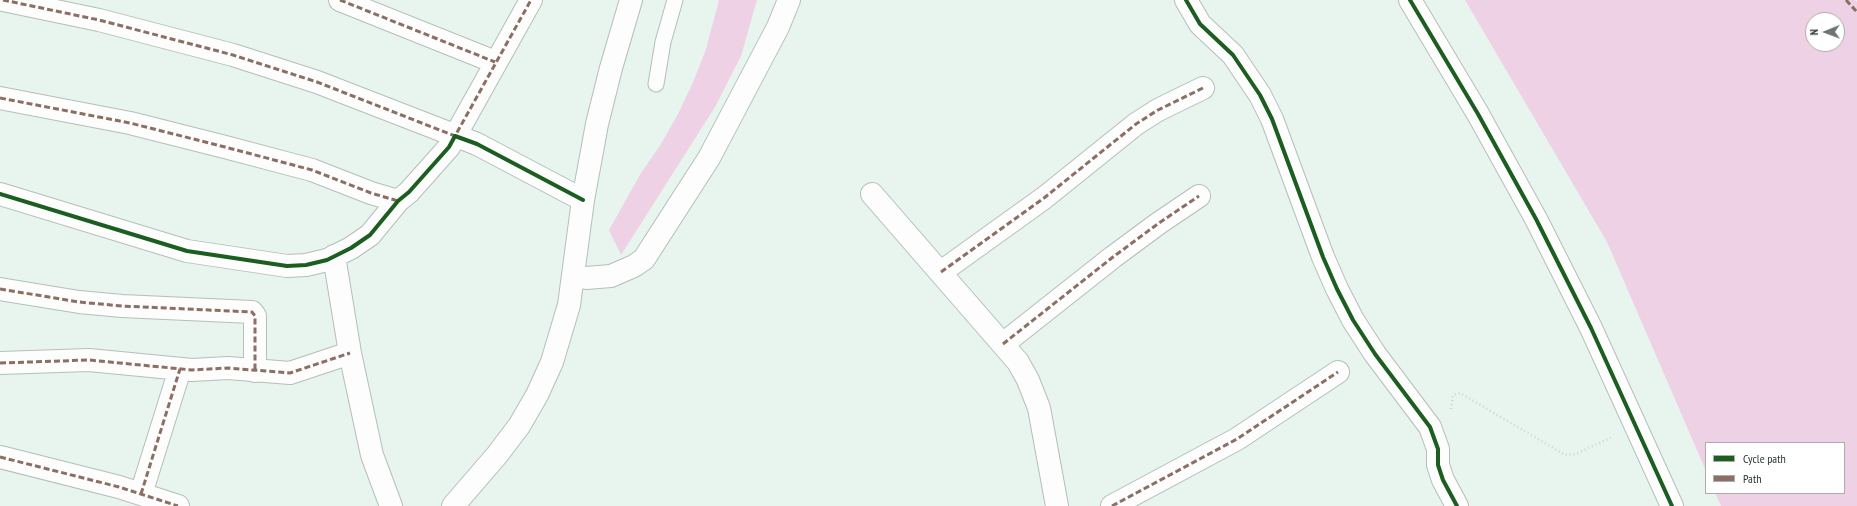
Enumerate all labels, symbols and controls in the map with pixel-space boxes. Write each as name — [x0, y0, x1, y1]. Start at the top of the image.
north arrow — [1805, 12, 1845, 52]
text: N — [1807, 29, 1821, 35]
legend — [1705, 442, 1845, 494]
text: Cycle path — [1743, 451, 1786, 466]
text: Path — [1743, 471, 1761, 486]

